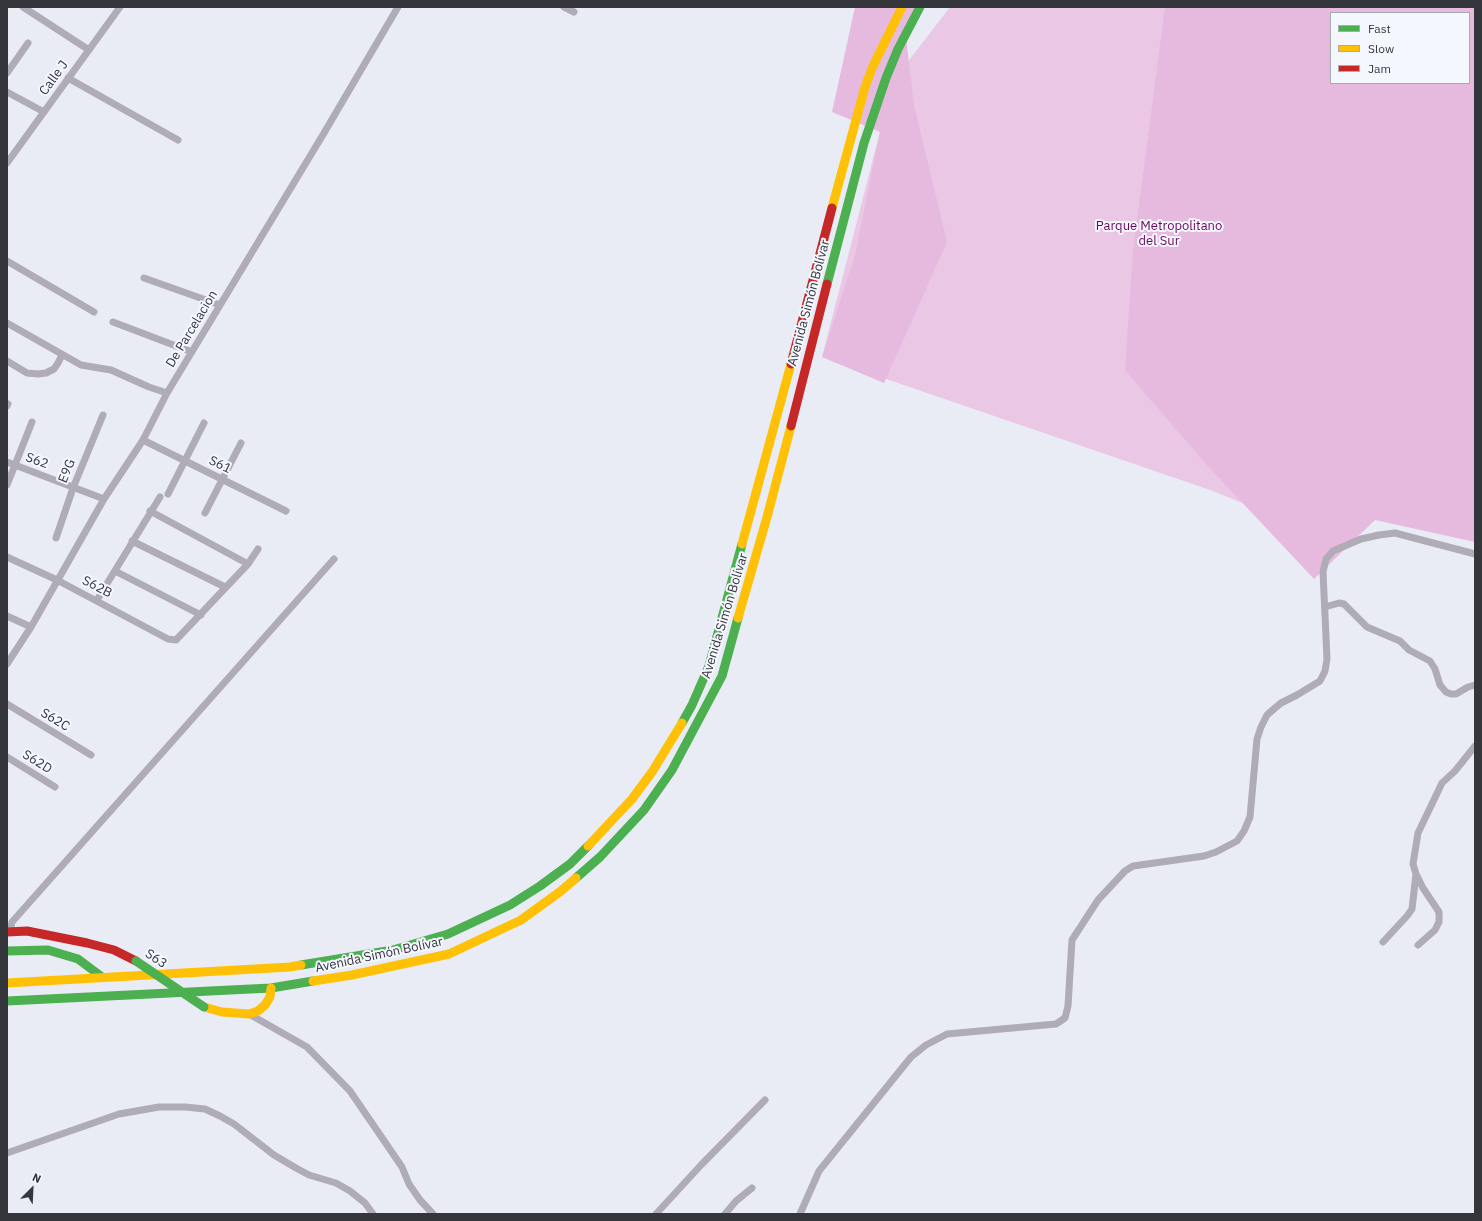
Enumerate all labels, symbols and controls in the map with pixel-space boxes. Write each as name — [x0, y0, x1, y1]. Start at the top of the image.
legend — [1330, 12, 1470, 84]
text: Fast — [1368, 21, 1391, 36]
text: Slow — [1368, 41, 1394, 56]
street label: Calle J — [36, 58, 72, 98]
text: Jam — [1368, 61, 1391, 76]
park label: Parque Metropolitano del Sur — [1096, 218, 1222, 249]
street label: Avenida Simón Bolívar — [785, 238, 833, 368]
street label: De Parcelacion — [163, 288, 221, 370]
street label: S62 — [23, 450, 51, 472]
street label: S61 — [206, 453, 234, 477]
street label: E9G — [55, 457, 79, 485]
street label: Avenida Simón Bolívar — [699, 552, 751, 680]
street label: S62B — [79, 573, 115, 601]
street label: S62C — [38, 705, 72, 735]
street label: S62D — [19, 747, 55, 777]
street label: Avenida Simón Bolívar — [314, 934, 444, 976]
street label: S63 — [142, 946, 170, 972]
north arrow — [12, 1169, 52, 1209]
text: N — [30, 1170, 43, 1186]

